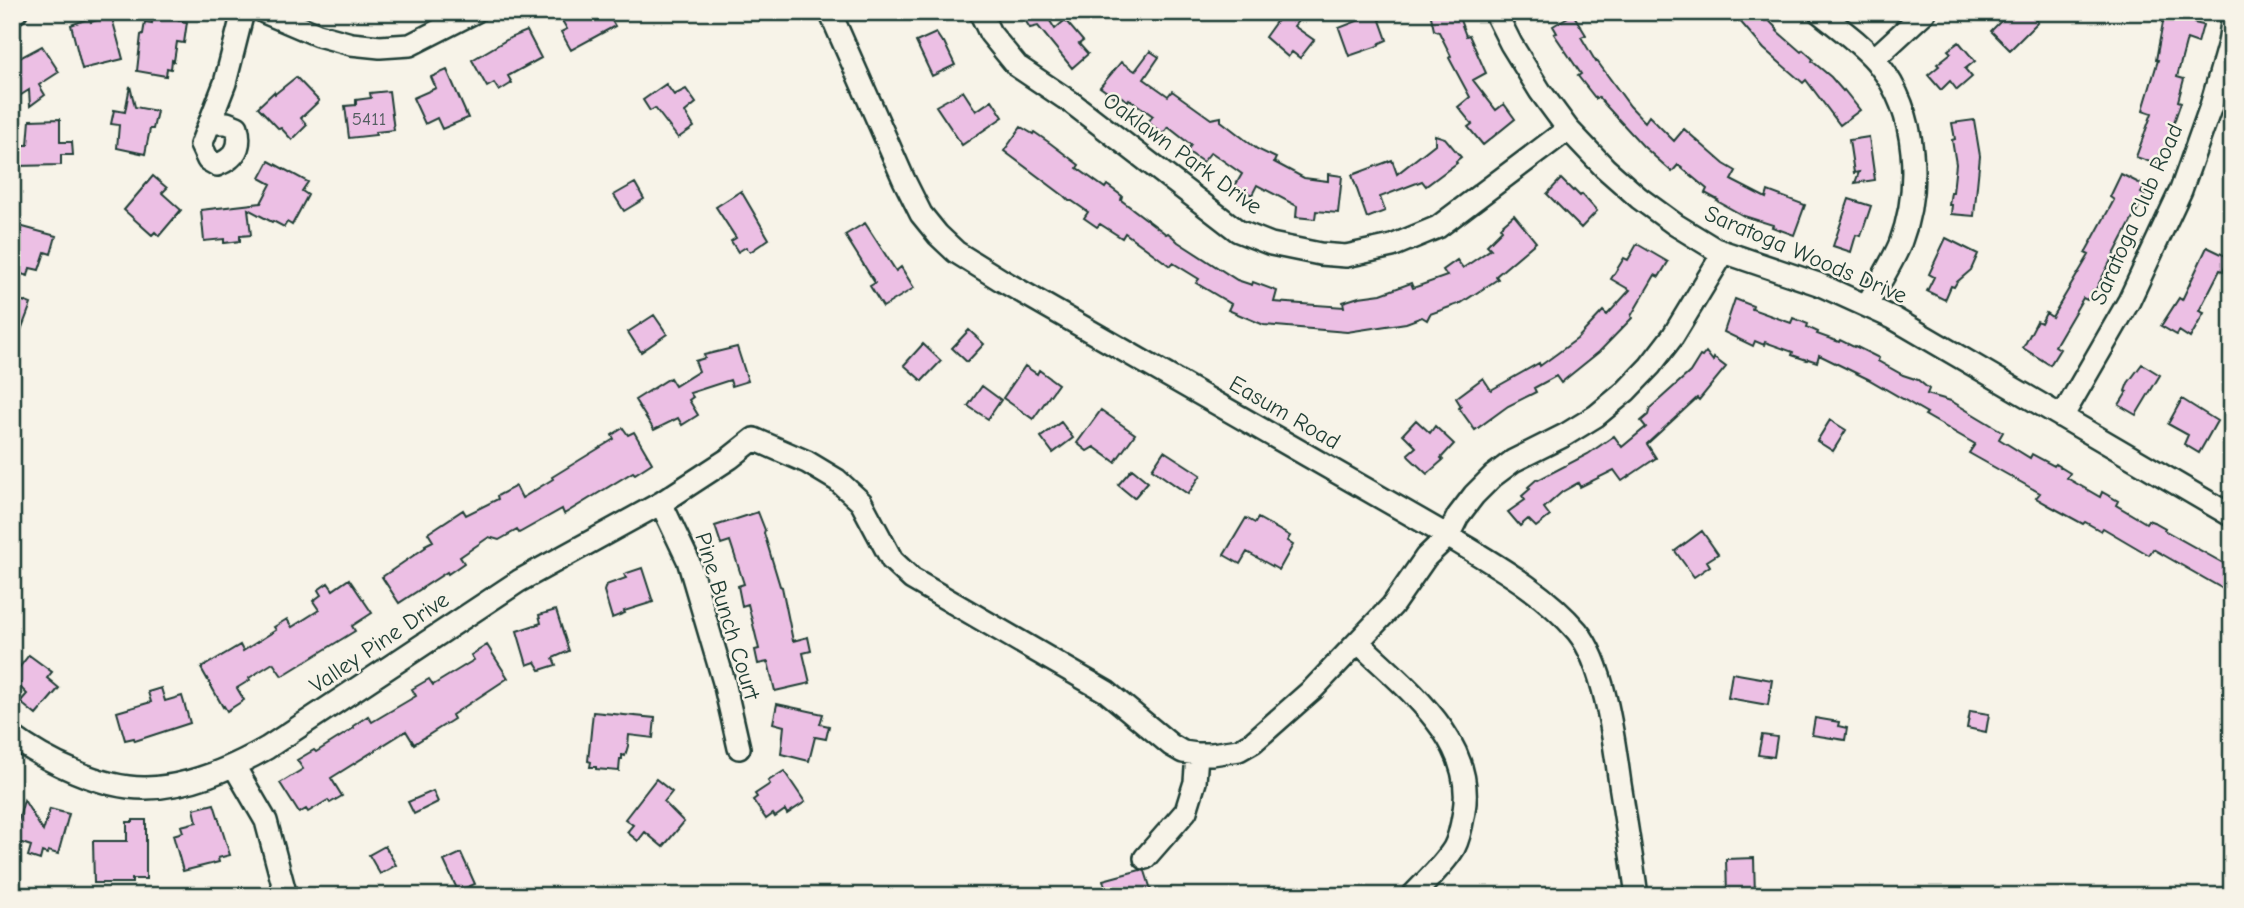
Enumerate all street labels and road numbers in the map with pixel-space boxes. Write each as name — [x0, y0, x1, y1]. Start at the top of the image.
street label: Oaklawn Park Drive — [1098, 87, 1268, 220]
street label: Saratoga Club Road — [2084, 119, 2189, 309]
street label: Saratoga Woods Drive — [1701, 200, 1911, 309]
street label: Easum Road — [1225, 370, 1345, 455]
street label: Pine Bunch Court — [689, 529, 766, 704]
street label: Valley Pine Drive — [305, 586, 454, 699]

